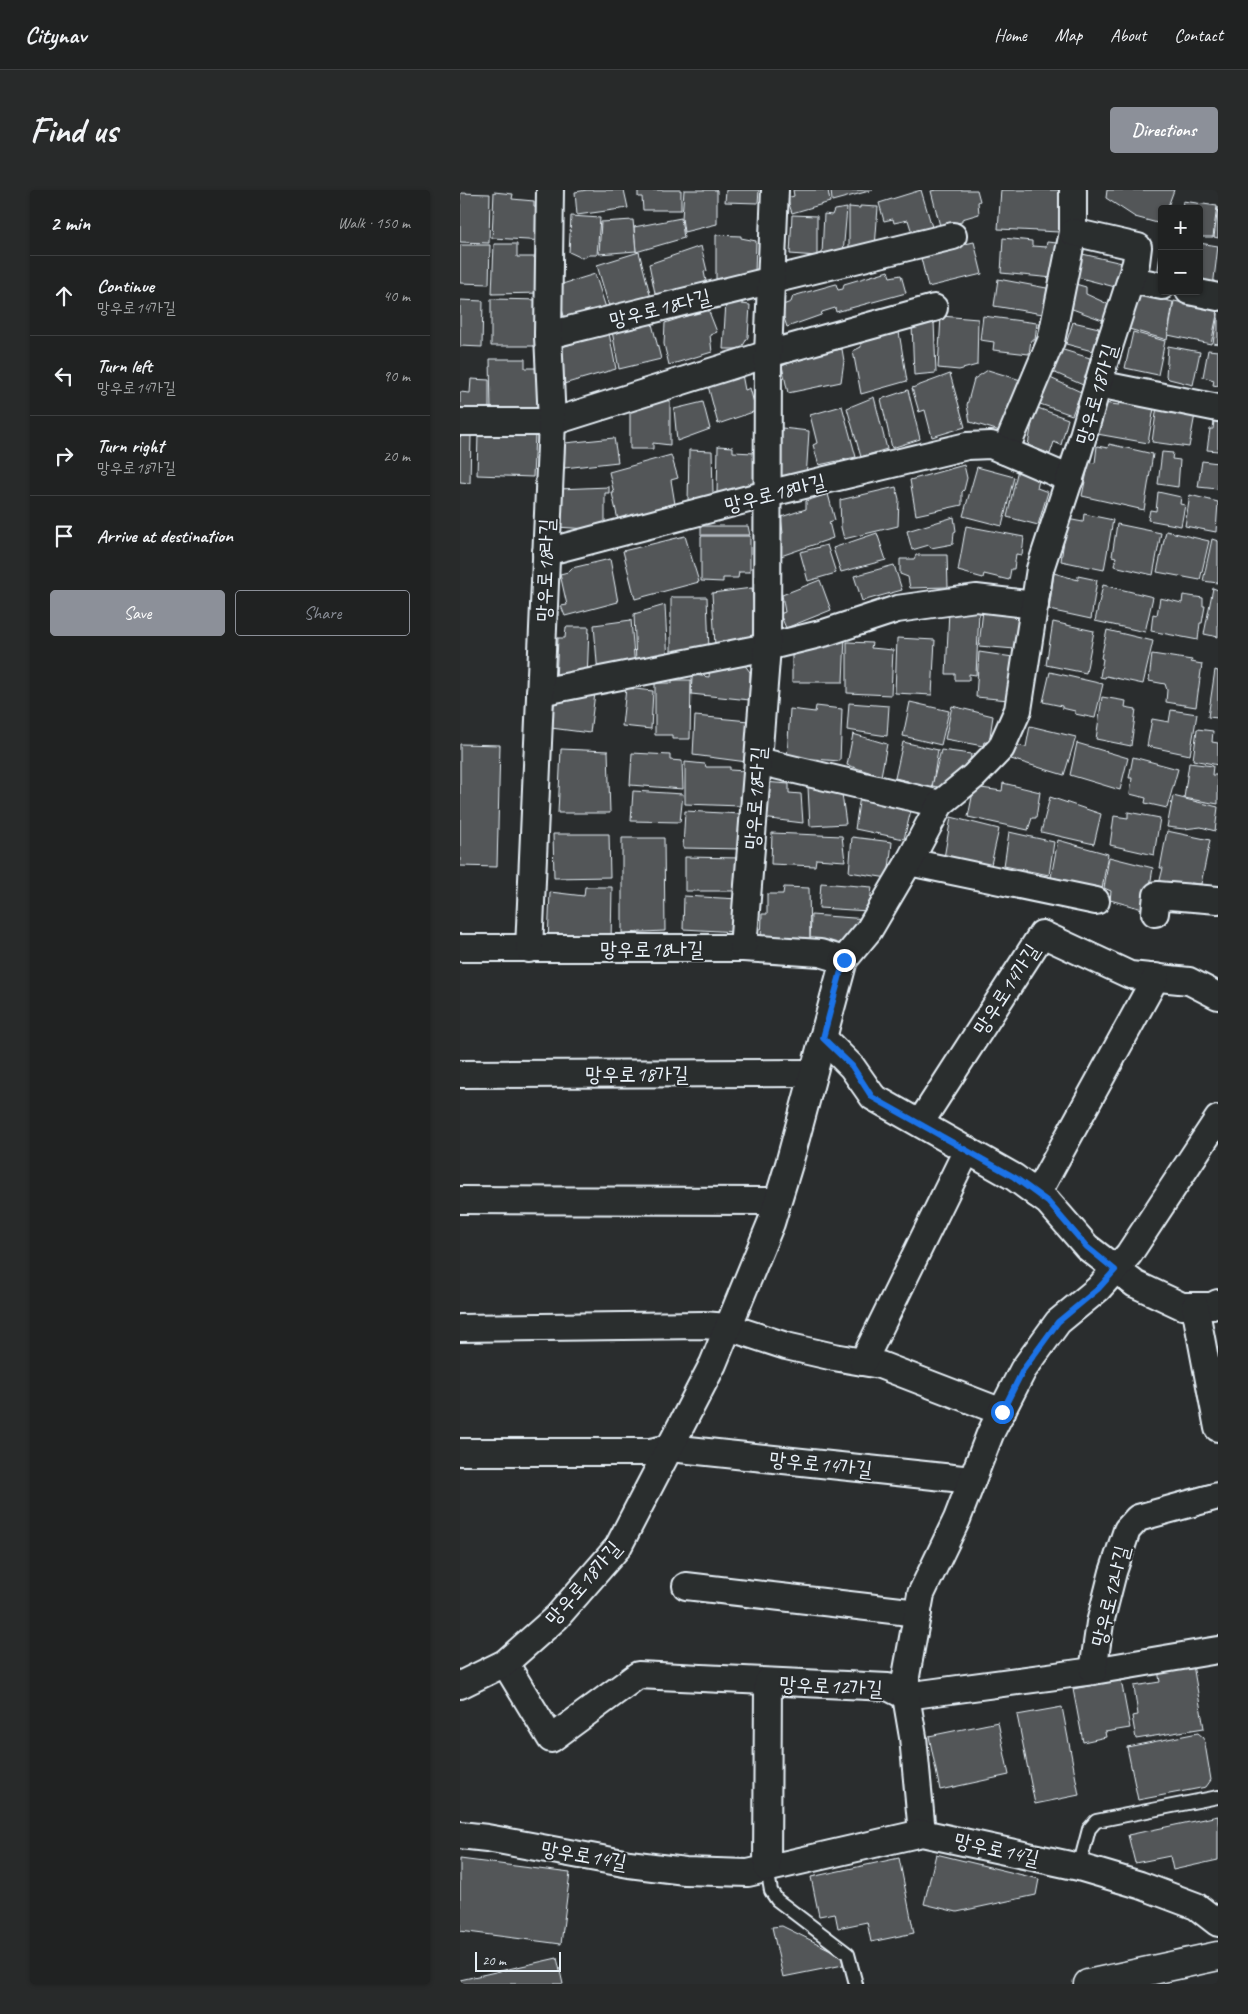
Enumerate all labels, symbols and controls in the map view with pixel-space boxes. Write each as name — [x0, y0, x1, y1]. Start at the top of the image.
text: Citynav — [25, 20, 86, 50]
text: Home — [994, 24, 1027, 46]
text: Map — [1055, 24, 1082, 46]
text: About — [1110, 24, 1146, 46]
text: Contact — [1174, 24, 1223, 46]
button: Directions — [1110, 107, 1218, 153]
text: Find us — [30, 108, 117, 153]
map controls — [1158, 205, 1203, 295]
button: + — [1158, 205, 1203, 250]
text: 2 min — [50, 210, 90, 236]
text: Walk · 150 m — [338, 213, 410, 233]
button: − — [1158, 250, 1203, 295]
text: Continue — [97, 274, 154, 298]
icon: ahead — [50, 282, 78, 310]
street label: 망우로18다길 — [607, 283, 713, 333]
text: 40 m — [383, 286, 410, 306]
text: 망우로14가길 — [97, 298, 176, 318]
street label: 망우로18가길 — [1069, 341, 1123, 447]
text: Turn left — [97, 354, 152, 378]
icon: left — [50, 362, 78, 390]
text: 90 m — [383, 366, 410, 386]
text: 망우로14가길 — [97, 378, 176, 398]
text: Turn right — [97, 434, 164, 458]
icon: right — [50, 442, 78, 470]
text: 20 m — [383, 446, 410, 466]
text: 망우로18가길 — [97, 458, 176, 478]
street label: 망우로18마길 — [722, 468, 828, 518]
street label: 망우로18라길 — [530, 518, 560, 622]
icon: arrive — [50, 522, 78, 550]
text: Arrive at destination — [97, 524, 233, 548]
button: Save — [50, 590, 225, 636]
button: Share — [235, 590, 410, 636]
street label: 망우로18다길 — [738, 745, 772, 850]
street label: 망우로18나길 — [600, 936, 704, 962]
street label: 망우로14가길 — [967, 938, 1045, 1039]
route end — [833, 949, 856, 972]
street label: 망우로18가길 — [585, 1061, 689, 1087]
route start — [991, 1401, 1014, 1424]
street label: 망우로14가길 — [768, 1446, 874, 1482]
street label: 망우로18가길 — [539, 1535, 627, 1631]
street label: 망우로12나길 — [1085, 1543, 1135, 1649]
street label: 망우로12가길 — [779, 1670, 883, 1702]
street label: 망우로14길 — [952, 1827, 1042, 1871]
street label: 망우로14길 — [539, 1835, 629, 1875]
scale bar — [475, 1949, 561, 1972]
text: 20 m — [482, 1952, 506, 1969]

